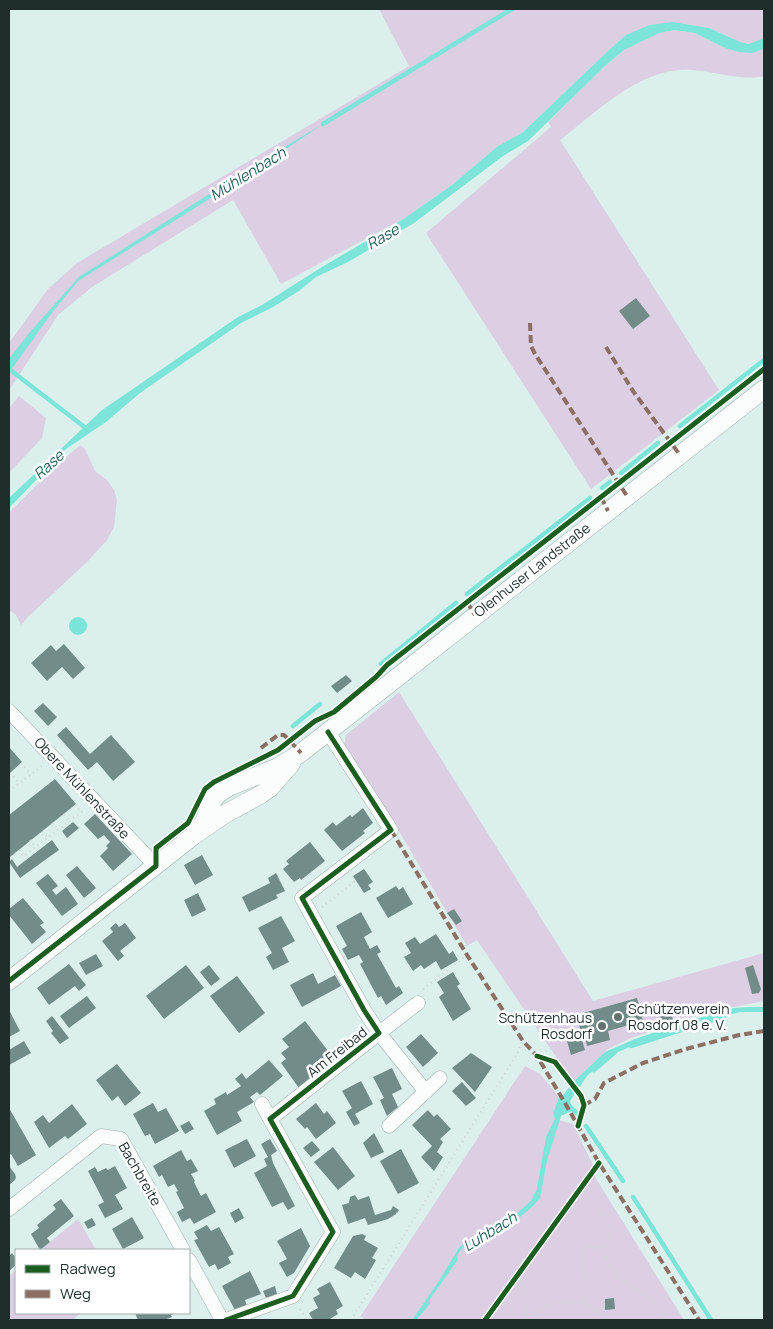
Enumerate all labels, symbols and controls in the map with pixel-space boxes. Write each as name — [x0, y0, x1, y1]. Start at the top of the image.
water label: Mühlenbach — [206, 141, 291, 205]
water label: Rase — [363, 218, 404, 254]
water label: Rase — [29, 444, 69, 484]
street label: Olenhuser Landstraße — [469, 518, 594, 621]
street label: Obere Mühlenstraße — [30, 733, 135, 843]
place label: Schützenverein Rosdorf 08 e. V. — [628, 999, 729, 1034]
place label: Schützenhaus Rosdorf — [498, 1008, 592, 1043]
marker: Schützenverein Rosdorf 08 e. V. — [612, 1011, 624, 1023]
marker: Schützenhaus Rosdorf — [596, 1020, 608, 1032]
street label: Am Freibad — [303, 1022, 371, 1081]
street label: Bachbreite — [115, 1138, 166, 1209]
water label: Luhbach — [459, 1206, 522, 1256]
legend — [15, 1249, 190, 1314]
text: Radweg — [60, 1258, 116, 1279]
text: Weg — [60, 1283, 91, 1304]

